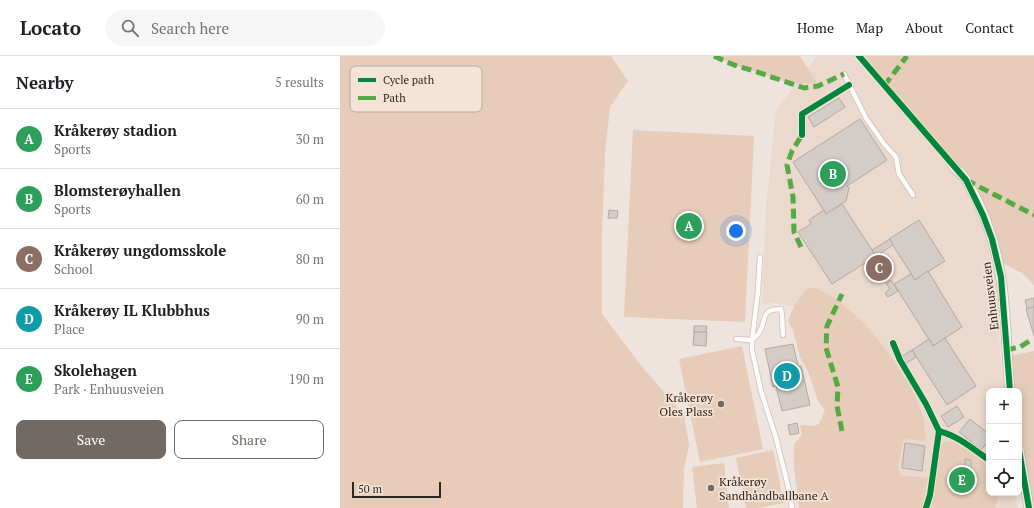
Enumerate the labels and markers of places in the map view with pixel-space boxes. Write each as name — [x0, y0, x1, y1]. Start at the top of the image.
pin: B — [820, 159, 846, 189]
pin: A — [676, 211, 702, 241]
pin: C — [866, 253, 892, 283]
pin: D — [774, 361, 800, 391]
place label: Kråkerøy Oles Plass — [659, 390, 714, 419]
marker: Kråkerøy Oles Plass — [716, 399, 726, 409]
pin: E — [949, 465, 975, 495]
place label: Kråkerøy Sandhåndballbane A — [719, 474, 829, 503]
marker: Kråkerøy Sandhåndballbane A — [706, 483, 716, 493]

